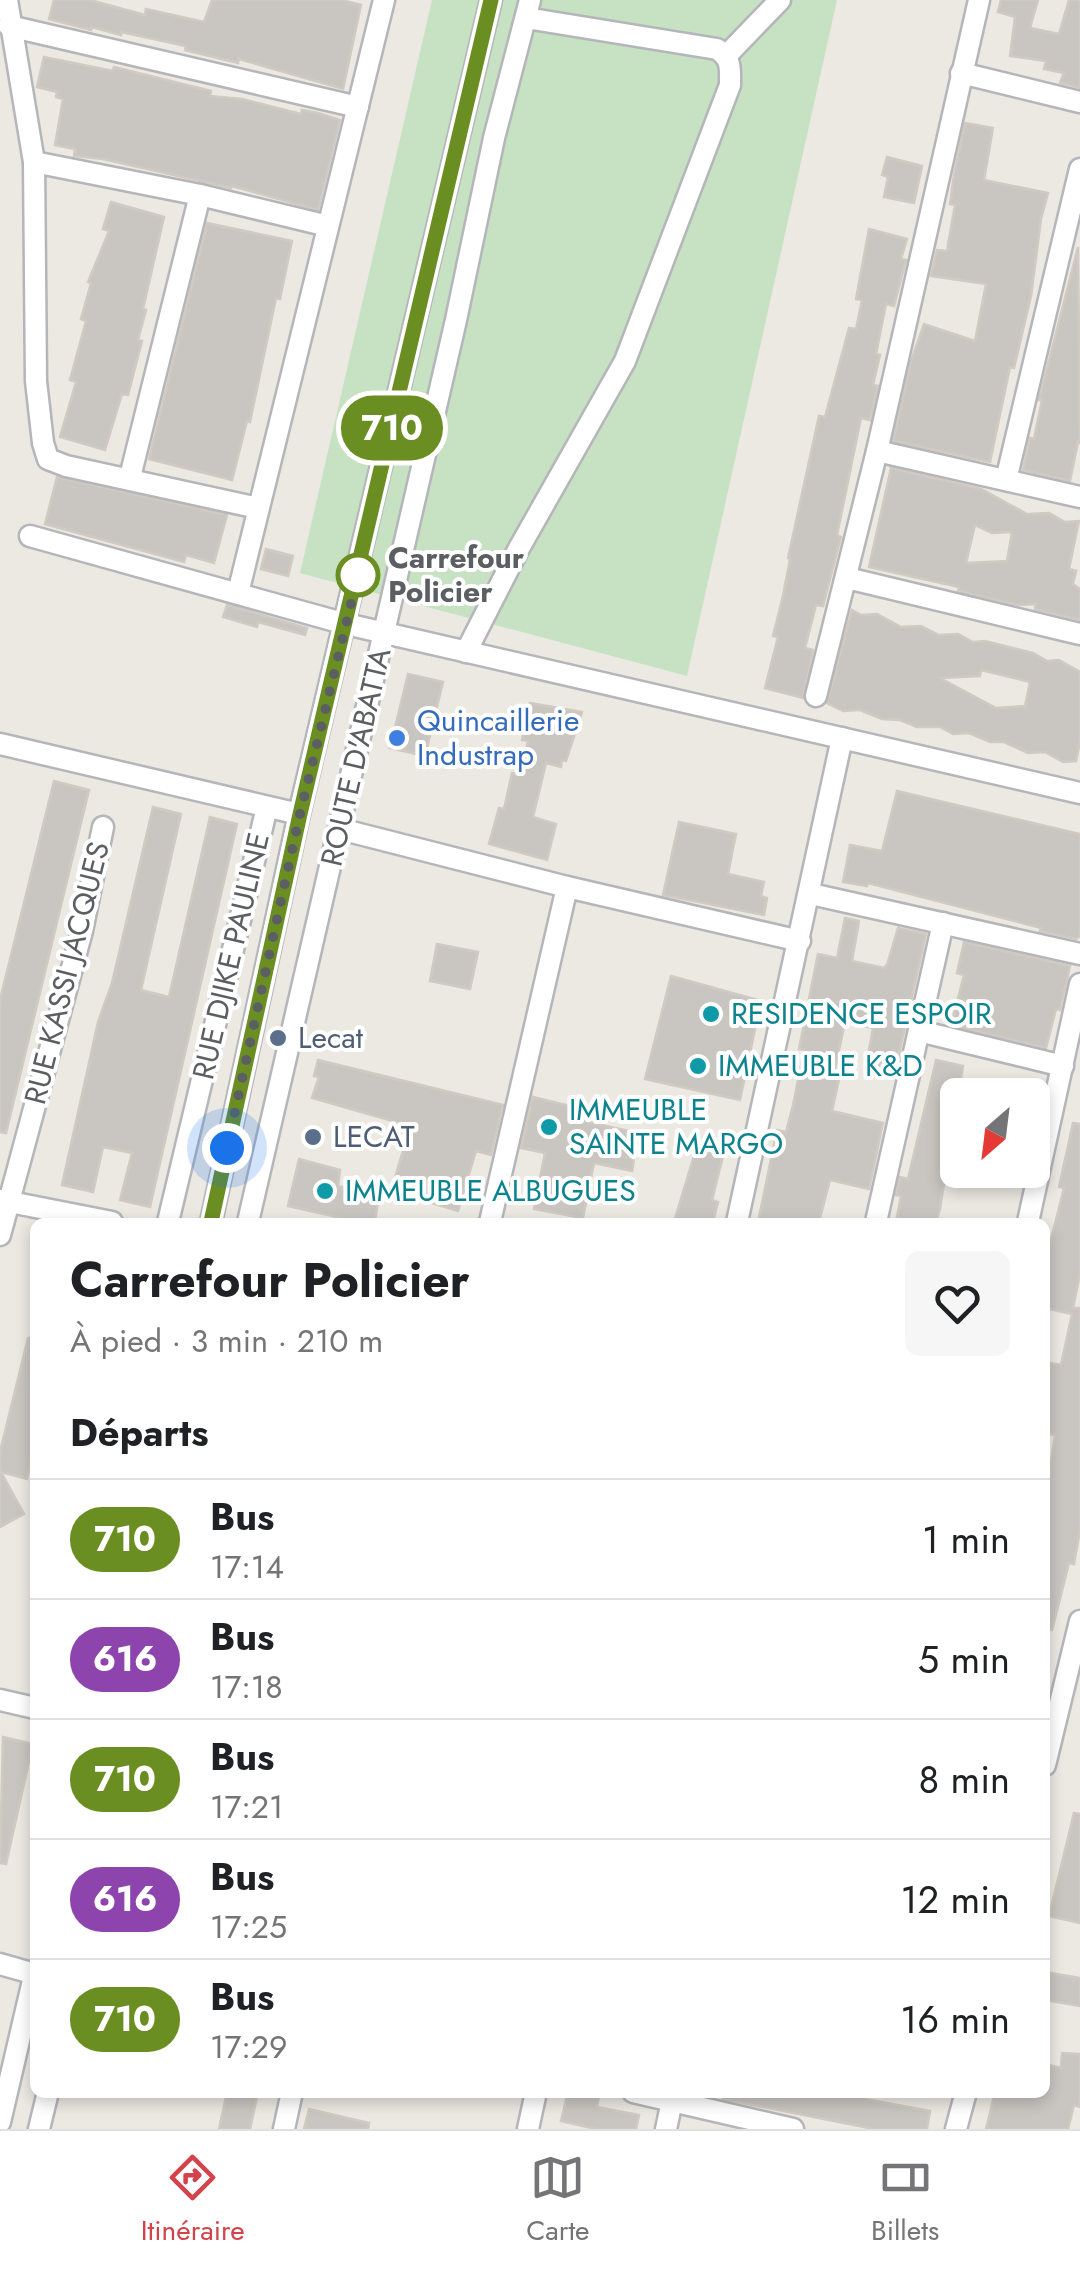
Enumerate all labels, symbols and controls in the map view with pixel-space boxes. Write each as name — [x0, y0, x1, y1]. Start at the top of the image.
line badge: 710 — [334, 396, 450, 460]
text: 710 — [361, 403, 423, 453]
place label: Carrefour Policier — [388, 536, 525, 613]
marker: Carrefour Policier — [337, 554, 379, 596]
street label: ROUTE D'ABATTA — [310, 643, 402, 870]
place label: Quincaillerie Industrap — [417, 699, 579, 776]
marker: Quincaillerie Industrap — [386, 727, 408, 749]
street label: RUE DJIKE PAULINE — [181, 828, 280, 1083]
street label: RUE KASSI JACQUES — [13, 837, 120, 1109]
place label: RESIDENCE ESPOIR — [731, 992, 992, 1035]
marker: RESIDENCE ESPOIR — [700, 1003, 722, 1025]
place label: Lecat — [298, 1016, 364, 1059]
marker: Lecat — [267, 1027, 289, 1049]
place label: IMMEUBLE K&D — [718, 1044, 923, 1087]
marker: IMMEUBLE K&D — [687, 1055, 709, 1077]
north arrow — [940, 1078, 1050, 1188]
map controls — [940, 1078, 1050, 1188]
place label: IMMEUBLE SAINTE MARGO — [569, 1088, 783, 1165]
place label: LECAT — [333, 1115, 415, 1158]
marker: IMMEUBLE SAINTE MARGO — [538, 1116, 560, 1138]
your location — [202, 1123, 252, 1173]
marker: LECAT — [302, 1126, 324, 1148]
place label: IMMEUBLE ALBUGUES — [345, 1169, 636, 1212]
marker: IMMEUBLE ALBUGUES — [314, 1180, 336, 1202]
text: Carrefour Policier — [70, 1246, 470, 1315]
button: heart — [905, 1251, 1010, 1356]
text: À pied · 3 min · 210 m — [70, 1318, 383, 1364]
text: Départs — [70, 1405, 209, 1460]
text: Bus — [210, 1489, 274, 1544]
text: 1 min — [922, 1512, 1010, 1567]
text: 710 — [94, 1514, 156, 1564]
text: 17:14 — [210, 1544, 284, 1590]
text: Bus — [210, 1609, 274, 1664]
text: 5 min — [918, 1632, 1010, 1687]
text: 616 — [93, 1634, 157, 1684]
text: 17:18 — [210, 1664, 283, 1710]
text: Bus — [210, 1729, 274, 1784]
text: 8 min — [918, 1752, 1010, 1807]
text: 710 — [94, 1754, 156, 1804]
text: 17:21 — [210, 1784, 283, 1830]
text: Bus — [210, 1849, 274, 1904]
text: 12 min — [900, 1872, 1010, 1927]
text: 616 — [93, 1874, 157, 1924]
text: 17:25 — [210, 1904, 287, 1950]
text: Bus — [210, 1969, 274, 2024]
text: 16 min — [900, 1992, 1010, 2047]
text: 710 — [94, 1994, 156, 2044]
text: 17:29 — [210, 2024, 287, 2070]
tab: Itinéraire — [141, 2150, 245, 2251]
tab: Carte — [526, 2150, 590, 2251]
tab: Billets — [871, 2150, 939, 2251]

